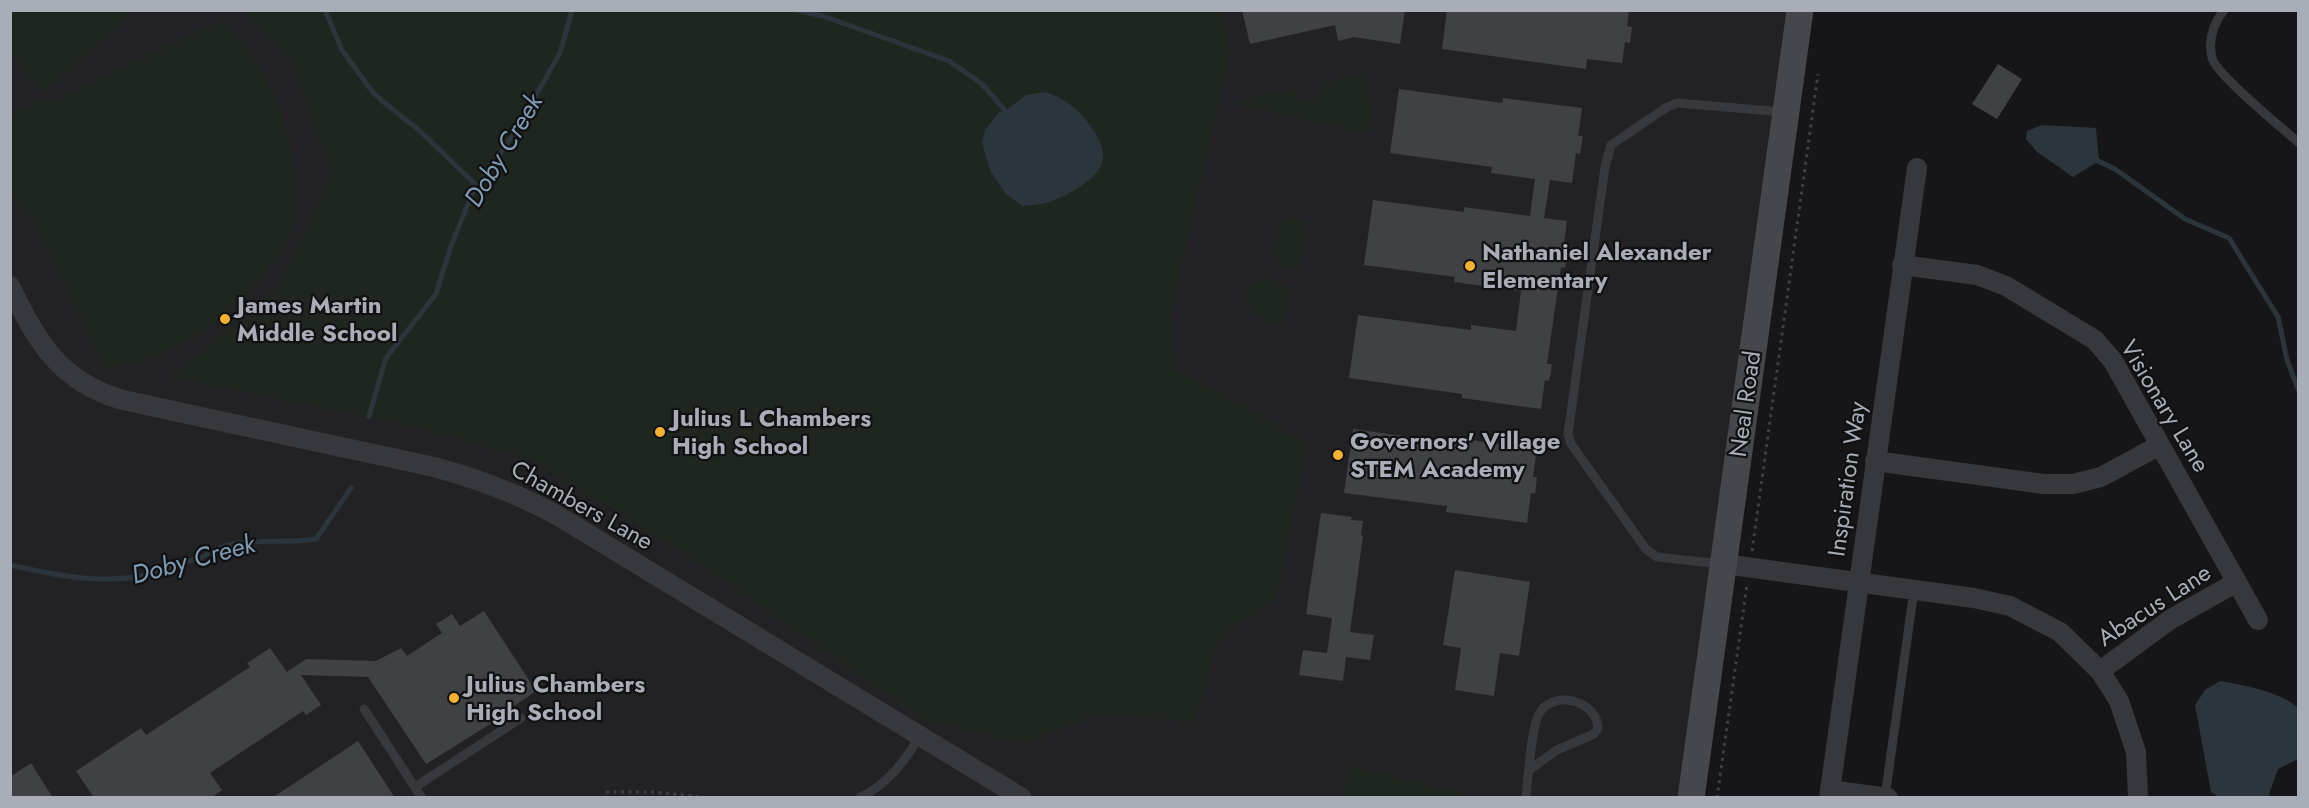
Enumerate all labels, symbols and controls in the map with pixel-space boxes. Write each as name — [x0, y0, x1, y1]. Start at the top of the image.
water label: Doby Creek — [454, 84, 553, 214]
place label: Nathaniel Alexander Elementary — [1482, 234, 1712, 297]
marker: Nathaniel Alexander Elementary — [1463, 259, 1477, 273]
place label: James Martin Middle School — [233, 287, 397, 350]
marker: James Martin Middle School — [218, 312, 232, 326]
street label: Visionary Lane — [2112, 333, 2219, 479]
street label: Neal Road — [1720, 349, 1769, 459]
street label: Inspiration Way — [1818, 399, 1875, 559]
place label: Julius L Chambers High School — [668, 400, 871, 463]
place label: Governors' Village STEM Academy — [1350, 423, 1560, 486]
marker: Julius L Chambers High School — [653, 425, 667, 439]
marker: Governors' Village STEM Academy — [1331, 448, 1345, 462]
street label: Chambers Lane — [505, 451, 660, 558]
water label: Doby Creek — [127, 524, 261, 594]
street label: Abacus Lane — [2090, 555, 2217, 654]
place label: Julius Chambers High School — [462, 666, 645, 729]
marker: Julius Chambers High School — [447, 691, 461, 705]

